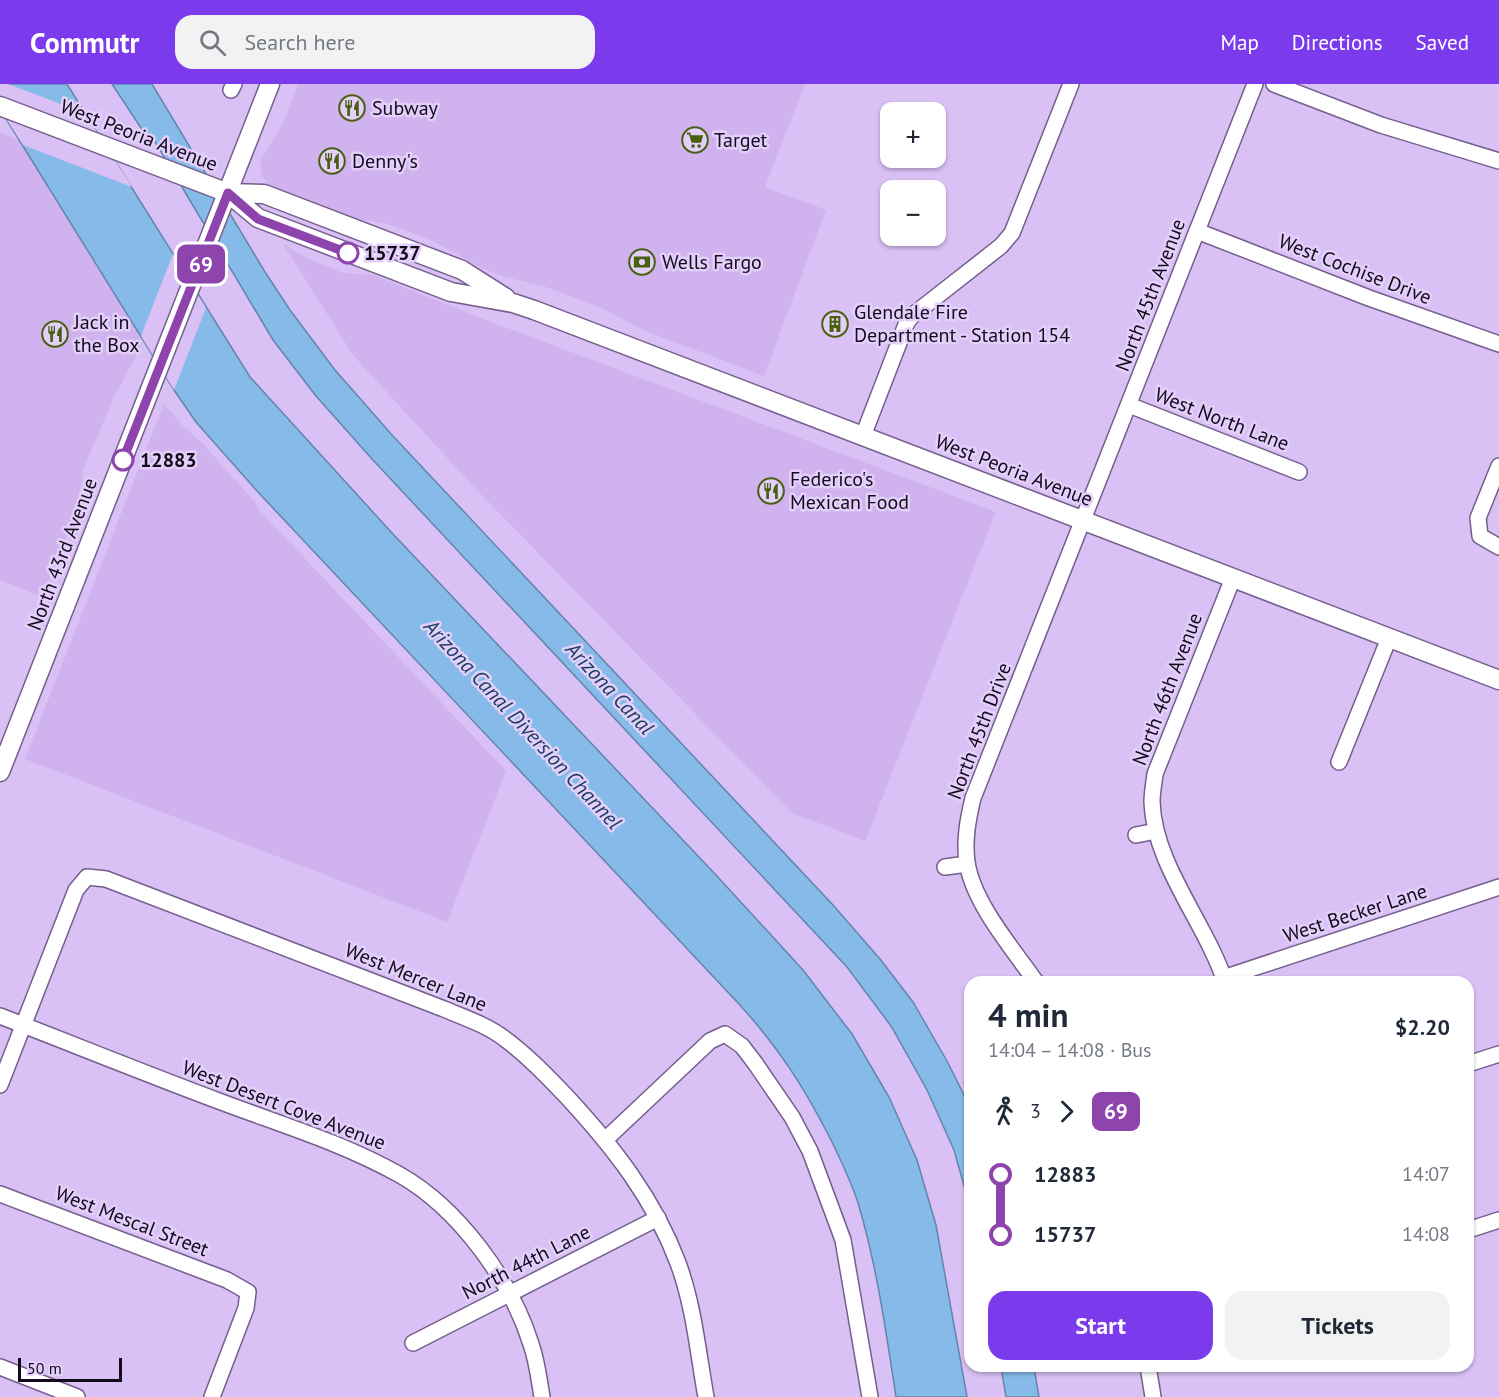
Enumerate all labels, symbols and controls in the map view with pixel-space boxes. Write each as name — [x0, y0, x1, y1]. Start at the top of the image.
search box — [175, 15, 595, 69]
text: Commutr — [30, 24, 139, 61]
icon: search — [196, 26, 229, 59]
text: Search here — [244, 28, 355, 56]
text: Map — [1220, 29, 1259, 56]
text: Directions — [1292, 29, 1383, 56]
text: Saved — [1416, 29, 1469, 56]
street label: West Peoria Avenue — [56, 93, 222, 177]
restaurant icon: Subway — [337, 93, 367, 123]
place label: Subway — [372, 95, 439, 121]
map controls — [880, 102, 946, 246]
button: + — [880, 102, 946, 168]
supermarket icon: Target — [680, 125, 710, 155]
place label: Target — [714, 127, 768, 153]
restaurant icon: Denny's — [317, 146, 347, 176]
place label: Denny's — [352, 148, 418, 174]
button: − — [880, 180, 946, 246]
street label: North 45th Avenue — [1109, 215, 1191, 375]
street label: West Cochise Drive — [1275, 228, 1435, 310]
place label: 15737 — [364, 240, 421, 266]
marker: 15737 — [337, 242, 359, 264]
line badge: 69 — [174, 244, 228, 284]
bank icon: Wells Fargo — [627, 247, 657, 277]
place label: Wells Fargo — [662, 249, 762, 275]
text: 69 — [189, 251, 213, 278]
place label: Glendale Fire Department - Station 154 — [854, 299, 1070, 348]
place label: Jack in the Box — [73, 309, 139, 358]
building icon: Glendale Fire Department - Station 154 — [820, 309, 850, 339]
restaurant icon: Jack in the Box — [40, 319, 70, 349]
street label: West North Lane — [1151, 381, 1293, 457]
street label: West Peoria Avenue — [931, 428, 1097, 512]
place label: 12883 — [140, 447, 197, 473]
marker: 12883 — [112, 449, 134, 471]
place label: Federico's Mexican Food — [790, 466, 909, 515]
street label: North 43rd Avenue — [21, 474, 103, 634]
restaurant icon: Federico's Mexican Food — [756, 476, 786, 506]
street label: North 46th Avenue — [1126, 609, 1208, 769]
water label: Arizona Canal Diversion Channel — [418, 612, 628, 835]
water label: Arizona Canal — [559, 635, 660, 740]
street label: North 45th Drive — [941, 659, 1017, 803]
street label: West Becker Lane — [1280, 878, 1430, 948]
street label: West Mercer Lane — [341, 937, 491, 1017]
text: 4 min — [988, 993, 1069, 1036]
text: $2.20 — [1395, 1013, 1450, 1041]
text: 14:04 – 14:08 · Bus — [988, 1037, 1152, 1063]
street label: West Desert Cove Avenue — [179, 1054, 389, 1156]
icon: walk — [988, 1095, 1021, 1128]
icon: forward — [1050, 1095, 1083, 1128]
text: 3 — [1030, 1098, 1041, 1124]
text: 69 — [1104, 1098, 1128, 1125]
text: 12883 — [1034, 1160, 1096, 1188]
text: 14:07 — [1402, 1161, 1450, 1187]
street label: West Mescal Street — [52, 1180, 212, 1262]
street label: North 44th Lane — [458, 1219, 594, 1305]
text: 15737 — [1034, 1220, 1096, 1248]
text: 14:08 — [1402, 1221, 1450, 1247]
button: Start — [988, 1291, 1213, 1360]
button: Tickets — [1225, 1291, 1450, 1360]
scale bar — [18, 1355, 122, 1382]
text: 50 m — [27, 1358, 62, 1378]

